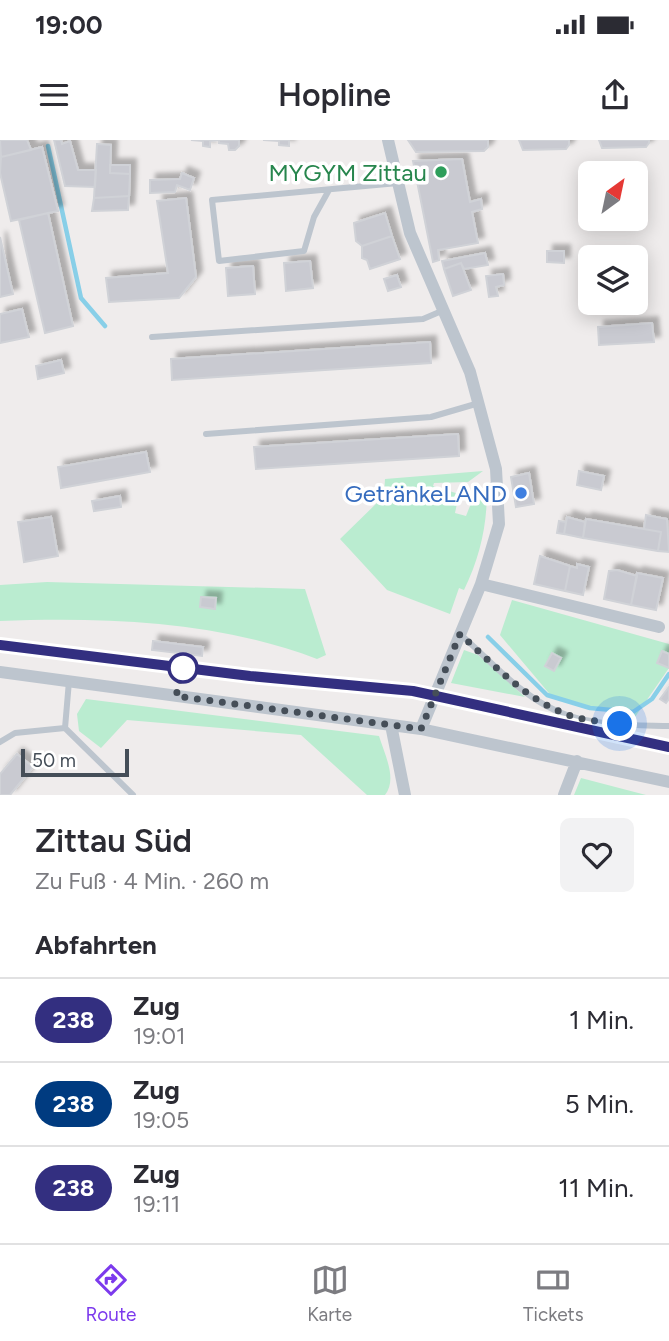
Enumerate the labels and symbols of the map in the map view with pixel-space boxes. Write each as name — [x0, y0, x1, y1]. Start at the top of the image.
place label: MYGYM Zittau — [269, 158, 427, 187]
north arrow — [578, 161, 648, 231]
marker: MYGYM Zittau — [433, 164, 449, 180]
place label: GetränkeLAND — [345, 479, 507, 508]
marker: GetränkeLAND — [513, 485, 529, 501]
unlabelled marker — [168, 653, 198, 683]
your location — [602, 706, 637, 741]
scale bar — [21, 746, 130, 778]

